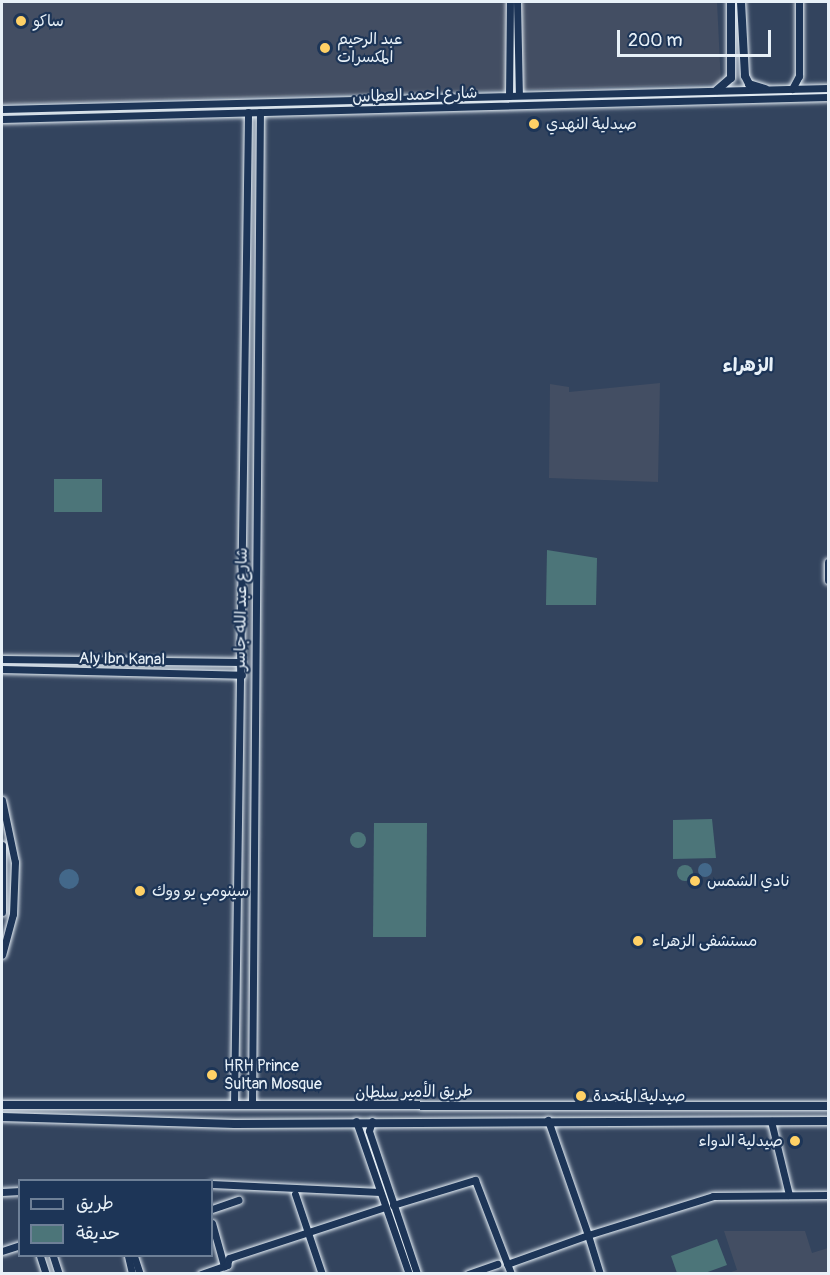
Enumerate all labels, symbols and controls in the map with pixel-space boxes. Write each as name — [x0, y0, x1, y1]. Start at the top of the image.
place label: ساكو — [33, 11, 64, 31]
marker: ساكو — [14, 14, 28, 28]
scale bar — [620, 18, 774, 56]
place label: عبد الرحيم المكسرات — [337, 29, 402, 67]
text: 200 m — [628, 29, 683, 52]
marker: عبد الرحيم المكسرات — [318, 41, 332, 55]
street label: شارع احمد العطاس — [352, 83, 478, 107]
place label: صيدلية النهدي — [546, 114, 637, 134]
marker: صيدلية النهدي — [527, 117, 541, 131]
district label: الزهراء — [723, 355, 773, 377]
street label: شارع عبد الله جاسر — [230, 547, 252, 671]
street label: Aly Ibn Kanal — [79, 649, 165, 669]
place label: نادي الشمس — [707, 871, 789, 891]
marker: نادي الشمس — [688, 874, 702, 888]
place label: سينومي يو ووك — [152, 881, 249, 901]
marker: سينومي يو ووك — [133, 884, 147, 898]
place label: مستشفى الزهراء — [652, 931, 757, 951]
marker: مستشفى الزهراء — [629, 932, 647, 950]
place label: HRH Prince Sultan Mosque — [224, 1056, 322, 1094]
marker: HRH Prince Sultan Mosque — [205, 1068, 219, 1082]
street label: طريق الأمير سلطان — [355, 1081, 473, 1103]
place label: صيدلية المتحدة — [593, 1086, 686, 1106]
marker: صيدلية المتحدة — [574, 1089, 588, 1103]
place label: صيدلية الدواء — [698, 1131, 783, 1151]
marker: صيدلية الدواء — [788, 1134, 802, 1148]
legend — [18, 1179, 213, 1257]
text: طريق — [76, 1192, 114, 1215]
text: حديقة — [76, 1222, 120, 1245]

